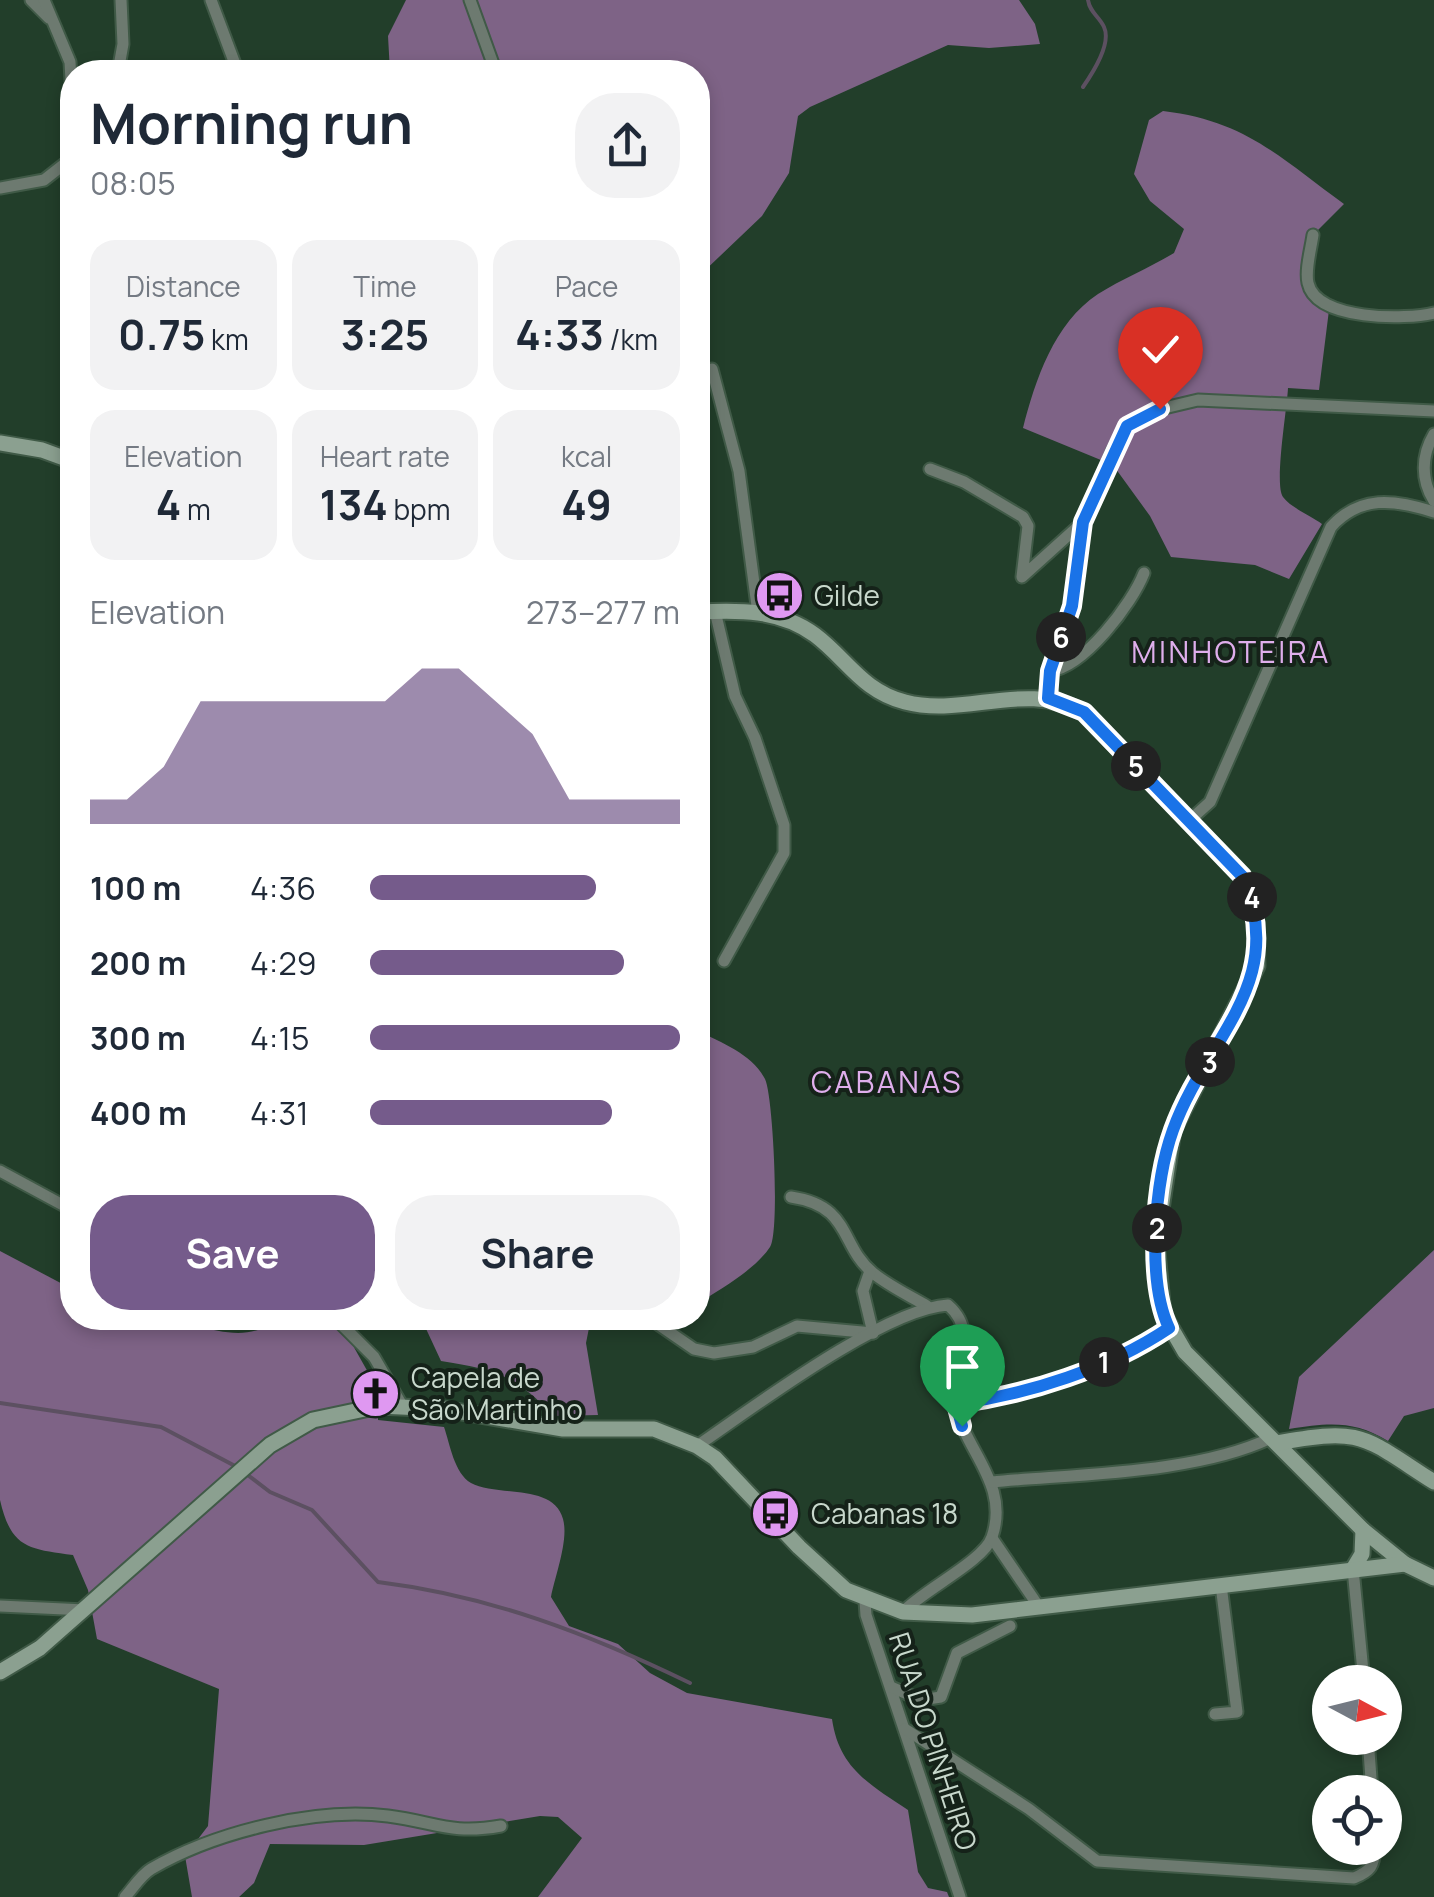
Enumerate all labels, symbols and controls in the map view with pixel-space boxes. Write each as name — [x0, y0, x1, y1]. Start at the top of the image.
text: Morning run — [90, 85, 413, 161]
button: share — [575, 93, 680, 198]
text: 08:05 — [90, 161, 176, 205]
text: Distance — [126, 267, 241, 305]
text: Time — [353, 267, 417, 305]
text: Pace — [555, 267, 618, 305]
text: 0.75 — [118, 305, 205, 363]
text: 3:25 — [341, 305, 429, 363]
text: 4:33 — [515, 305, 604, 363]
pin — [1118, 307, 1203, 410]
text: km — [205, 320, 249, 358]
text: /km — [604, 320, 658, 358]
icon: check — [1133, 322, 1188, 377]
text: Elevation — [124, 437, 242, 475]
text: Heart rate — [320, 437, 450, 475]
text: kcal — [561, 437, 612, 475]
text: 4 — [156, 475, 181, 533]
text: 134 — [320, 475, 388, 533]
text: 49 — [561, 475, 612, 533]
text: m — [181, 490, 211, 528]
text: bpm — [388, 490, 450, 528]
bus stop icon: Gilde — [753, 569, 805, 621]
place label: Gilde — [814, 576, 880, 614]
text: Elevation — [90, 590, 225, 634]
text: 273–277 m — [526, 590, 680, 634]
pin: 6 — [1036, 612, 1086, 662]
text: 6 — [1052, 618, 1070, 656]
district label: MINHOTEIRA — [1131, 631, 1331, 672]
pin: 5 — [1111, 741, 1161, 791]
text: 5 — [1128, 747, 1144, 785]
text: 100 m — [90, 866, 181, 910]
text: 4:36 — [250, 866, 316, 910]
pin: 4 — [1227, 872, 1277, 922]
text: 4 — [1243, 878, 1261, 916]
text: 200 m — [90, 941, 186, 985]
text: 4:29 — [250, 941, 317, 985]
text: 300 m — [90, 1016, 186, 1060]
text: 4:15 — [250, 1016, 309, 1060]
pin: 3 — [1185, 1037, 1235, 1087]
text: 3 — [1202, 1043, 1218, 1081]
district label: CABANAS — [811, 1061, 963, 1102]
text: 400 m — [90, 1091, 187, 1135]
text: 4:31 — [250, 1091, 309, 1135]
button: Save — [90, 1195, 375, 1310]
button: Share — [395, 1195, 680, 1310]
pin: 2 — [1132, 1203, 1182, 1253]
text: 2 — [1149, 1209, 1165, 1247]
pin — [920, 1324, 1005, 1427]
pin: 1 — [1079, 1337, 1129, 1387]
icon: arrive — [935, 1339, 990, 1394]
text: 1 — [1098, 1343, 1110, 1381]
place label: Capela de São Martinho — [411, 1358, 583, 1428]
church icon: Capela de São Martinho — [350, 1367, 402, 1419]
bus stop icon: Cabanas 18 — [750, 1487, 802, 1539]
place label: Cabanas 18 — [811, 1494, 958, 1532]
street label: RUA DO PINHEIRO — [881, 1627, 987, 1855]
north arrow — [1312, 1665, 1402, 1755]
map controls — [1312, 1665, 1402, 1865]
button: locate — [1312, 1775, 1402, 1865]

